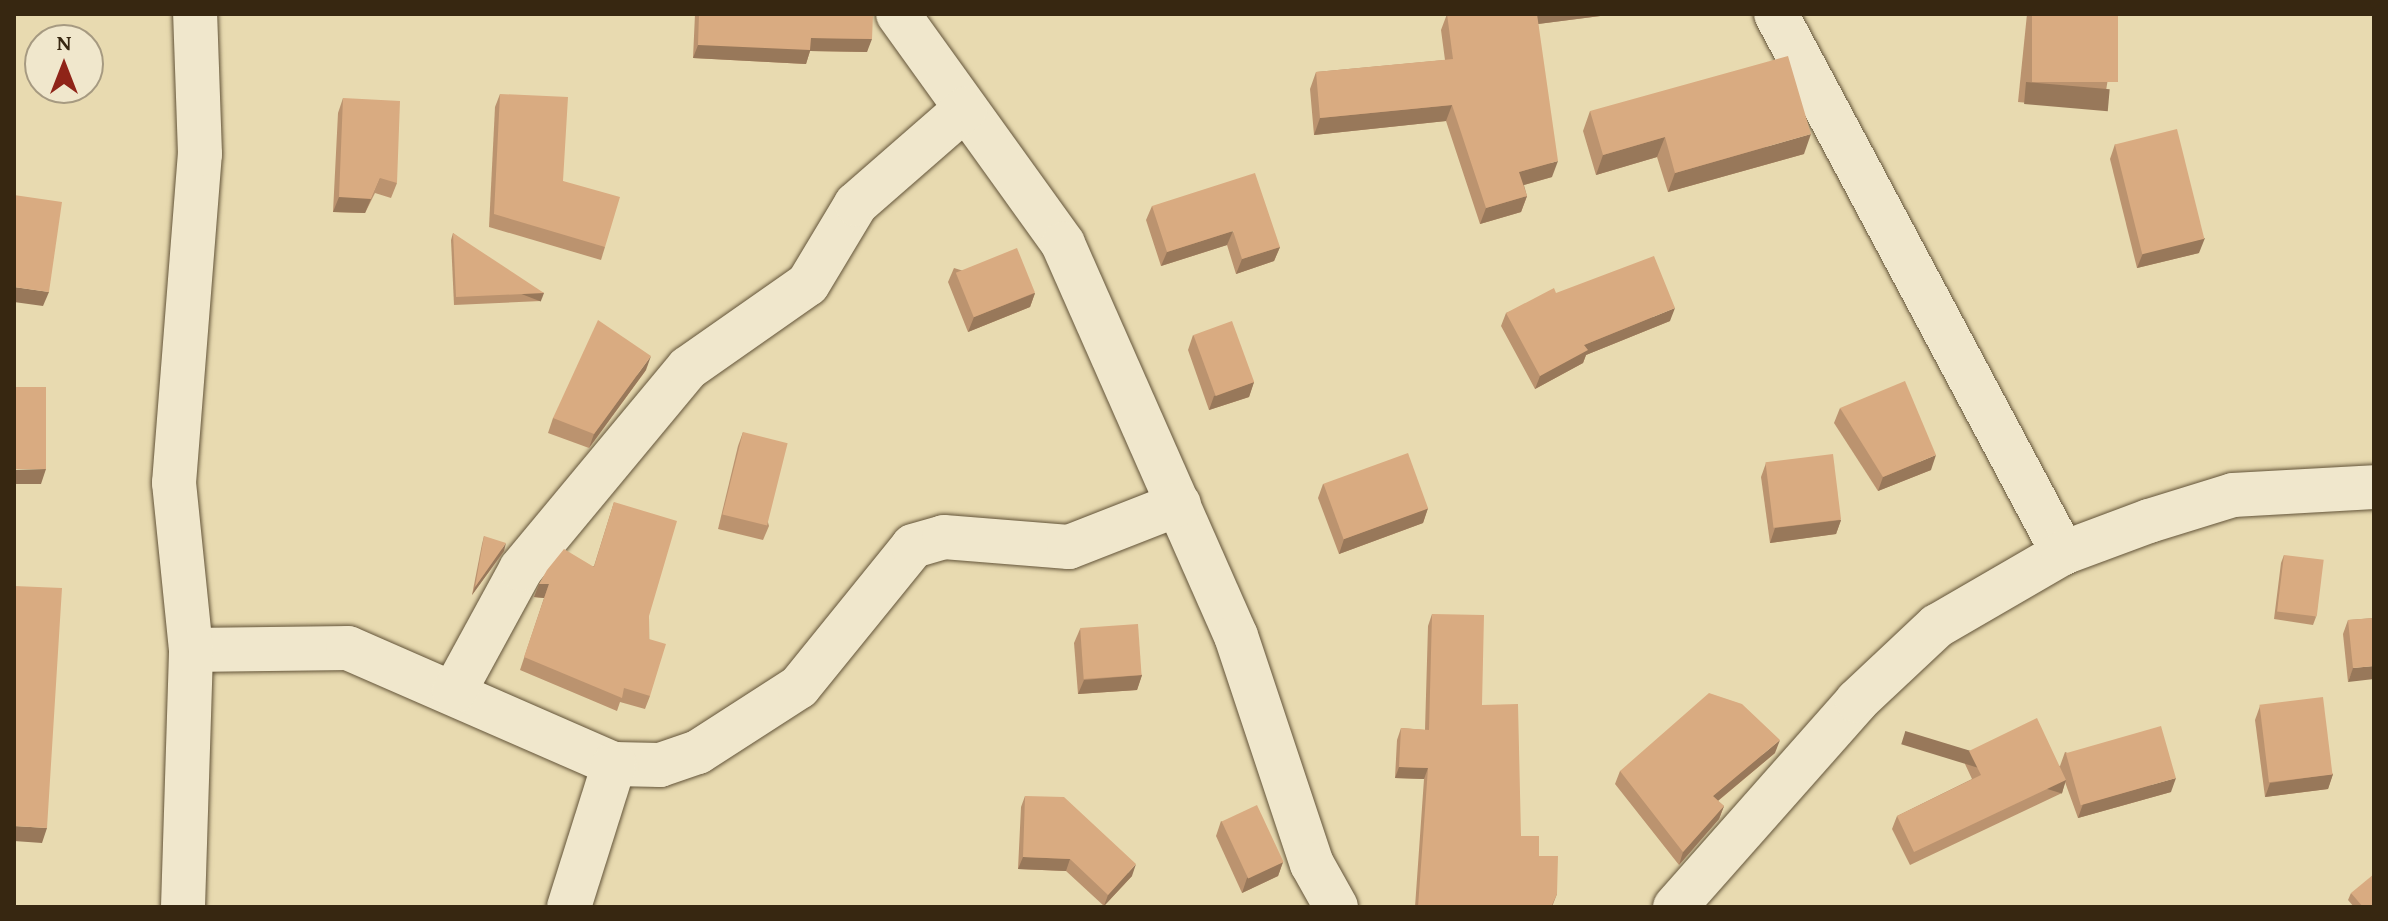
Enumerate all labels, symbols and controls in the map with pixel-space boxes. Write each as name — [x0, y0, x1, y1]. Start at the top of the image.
north arrow — [24, 24, 104, 104]
text: N — [57, 26, 71, 58]

